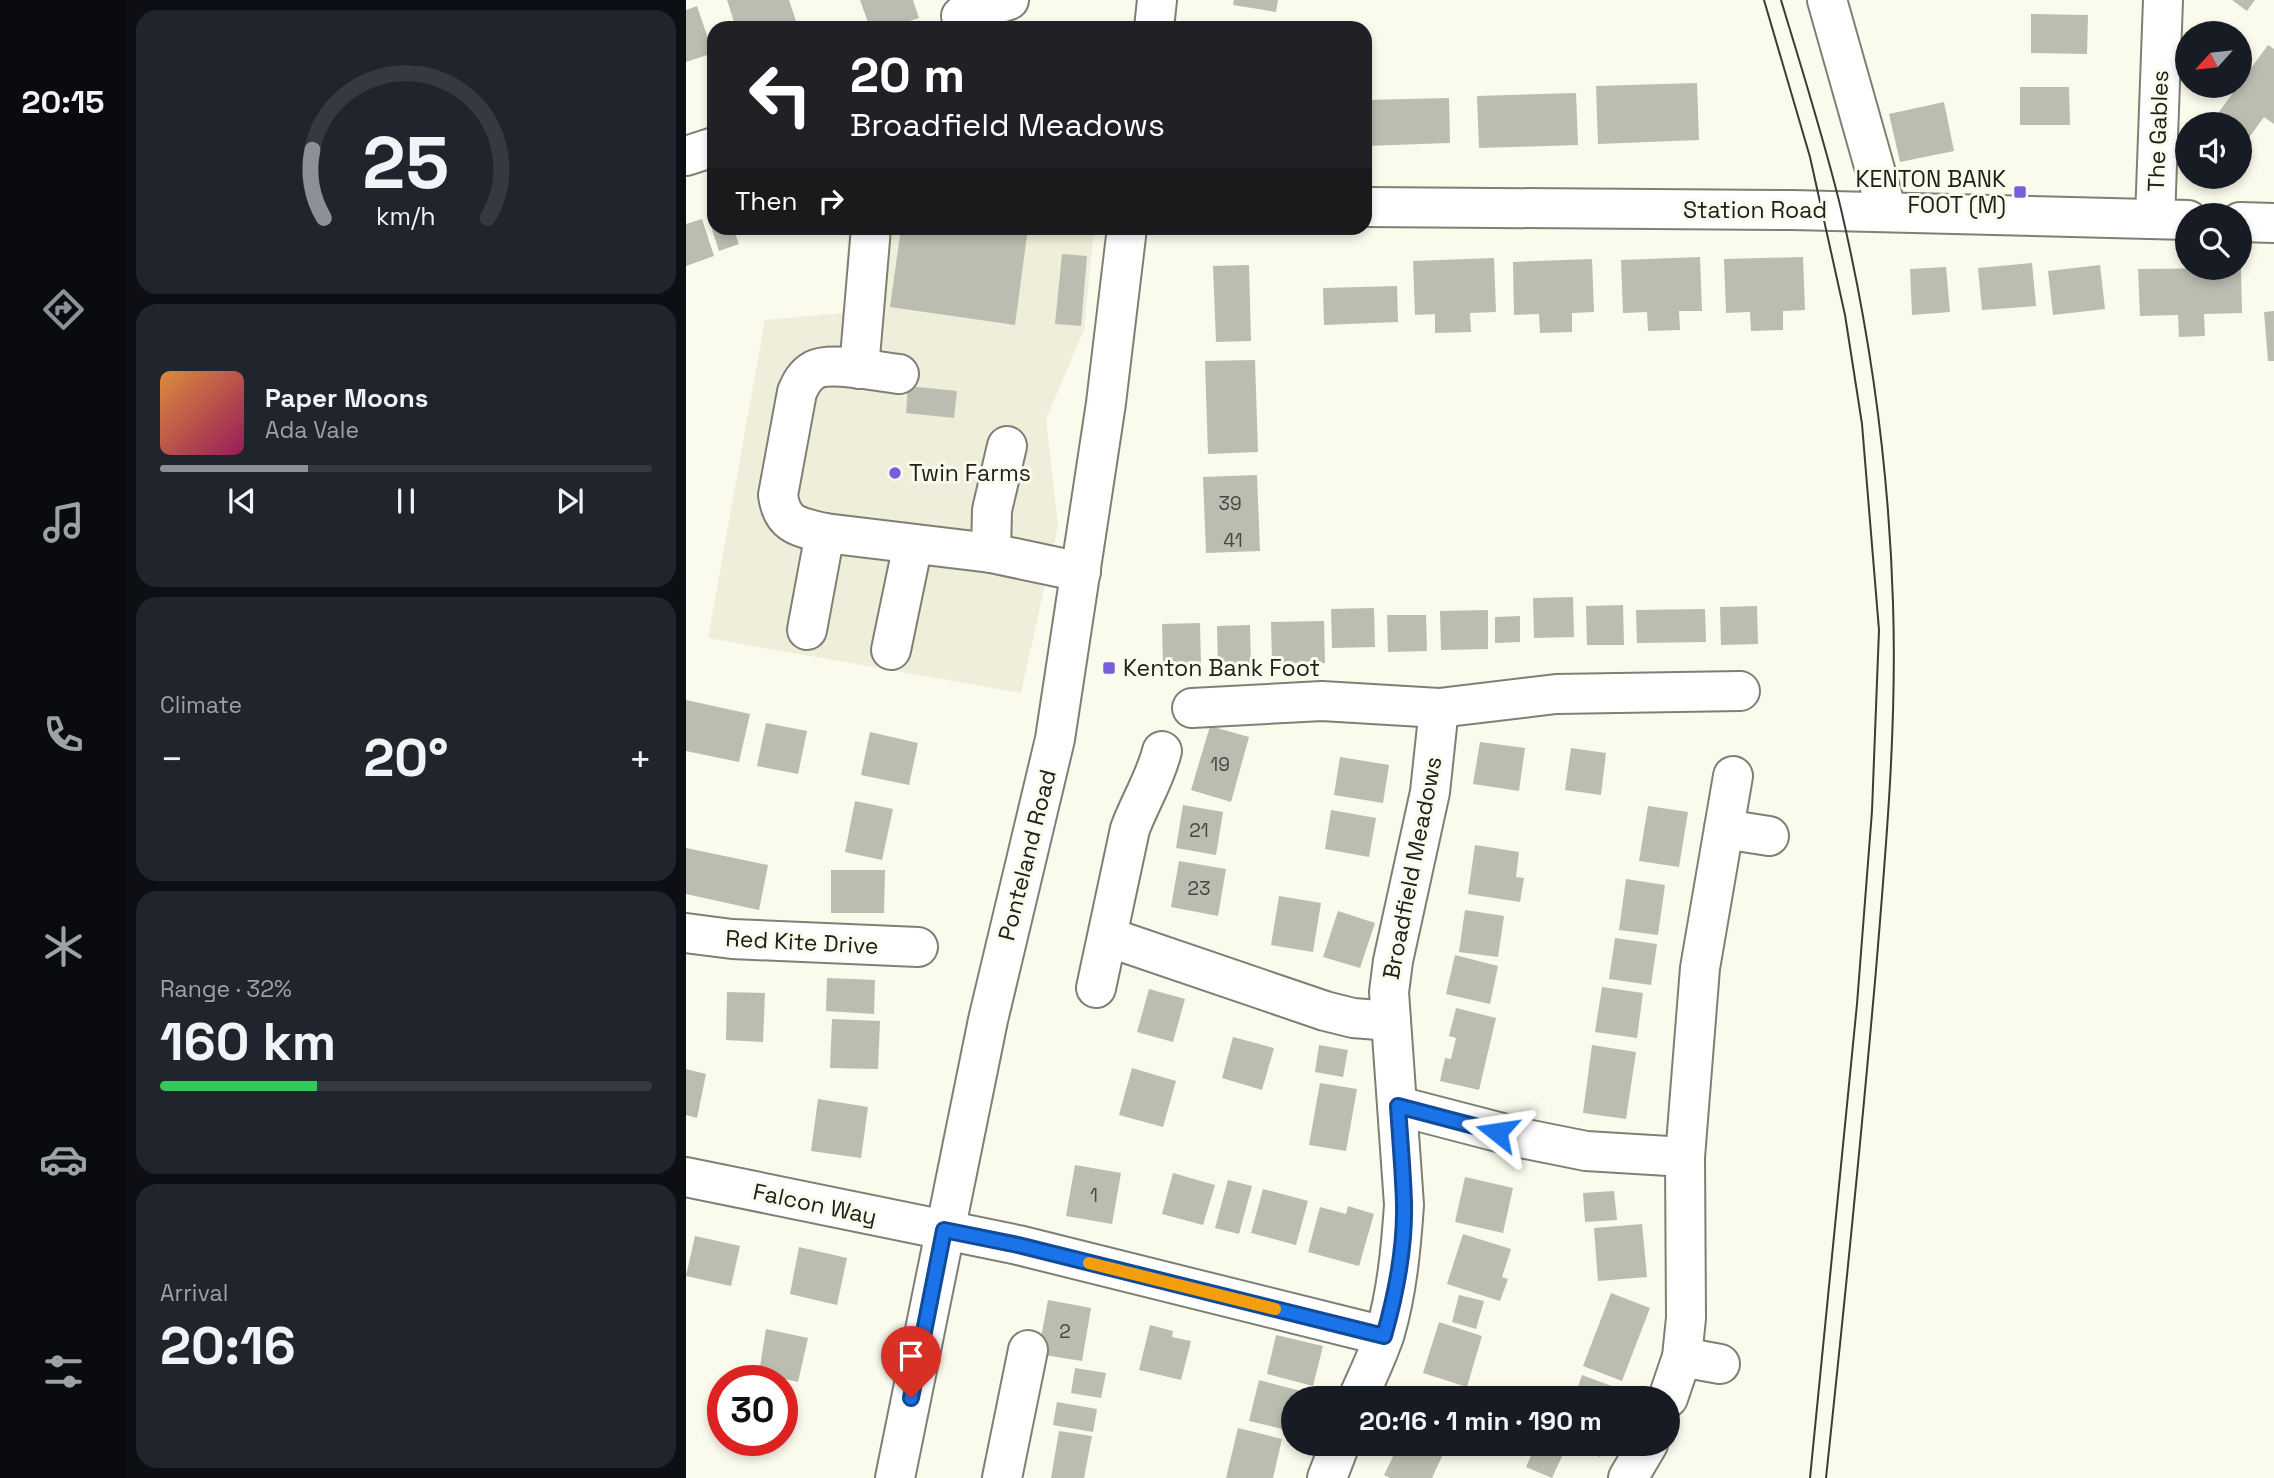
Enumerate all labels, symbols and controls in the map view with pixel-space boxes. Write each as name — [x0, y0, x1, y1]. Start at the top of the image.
north arrow — [2175, 21, 2252, 98]
map controls — [2175, 21, 2252, 280]
text: 20 m — [850, 44, 965, 106]
icon: left — [735, 49, 826, 140]
street label: The Gables — [2141, 70, 2175, 192]
text: 20:15 — [22, 82, 104, 122]
text: Broadfield Meadows — [850, 105, 1165, 145]
button: sound — [2175, 112, 2252, 189]
text: 25 — [363, 116, 449, 209]
place label: KENTON BANK FOOT (M) — [1855, 164, 2006, 220]
icon: right — [812, 182, 850, 220]
text: Then — [735, 184, 798, 218]
marker: KENTON BANK FOOT (M) — [2012, 184, 2028, 200]
street label: Station Road — [1683, 195, 1827, 225]
text: km/h — [376, 200, 436, 232]
button: search — [2175, 203, 2252, 280]
icon: directions — [39, 285, 88, 334]
text: Paper Moons — [265, 381, 428, 415]
text: Ada Vale — [265, 415, 359, 445]
place label: Twin Farms — [909, 458, 1031, 488]
marker: Twin Farms — [887, 465, 903, 481]
icon: previous — [223, 482, 261, 520]
icon: pause — [387, 482, 425, 520]
icon: next — [551, 482, 589, 520]
house number: 39 — [1218, 491, 1242, 516]
icon: music — [39, 498, 88, 547]
house number: 41 — [1223, 528, 1243, 553]
place label: Kenton Bank Foot — [1123, 653, 1320, 683]
marker: Kenton Bank Foot — [1101, 660, 1117, 676]
text: Climate — [160, 690, 242, 720]
icon: phone — [39, 710, 88, 759]
text: 20° — [363, 725, 449, 791]
text: − — [160, 735, 184, 783]
text: + — [628, 735, 652, 783]
house number: 19 — [1210, 752, 1230, 777]
street label: Broadfield Meadows — [1376, 754, 1448, 982]
street label: Ponteland Road — [991, 766, 1063, 944]
house number: 21 — [1189, 818, 1209, 843]
house number: 23 — [1188, 876, 1210, 901]
icon: climate — [39, 922, 88, 971]
street label: Red Kite Drive — [725, 923, 879, 961]
text: Range · 32% — [160, 974, 292, 1004]
text: 160 km — [160, 1009, 336, 1075]
position arrow — [1460, 1095, 1534, 1169]
icon: car — [39, 1135, 88, 1184]
street label: Falcon Way — [750, 1176, 880, 1232]
house number: 1 — [1090, 1183, 1098, 1208]
text: Arrival — [160, 1278, 228, 1308]
text: 20:16 — [160, 1313, 296, 1379]
house number: 2 — [1059, 1319, 1071, 1344]
pin — [881, 1326, 941, 1398]
icon: arrive — [892, 1337, 930, 1375]
icon: filters — [39, 1347, 88, 1396]
speed limit sign: 30 — [707, 1365, 798, 1456]
text: 20:16 · 1 min · 190 m — [1359, 1404, 1602, 1438]

